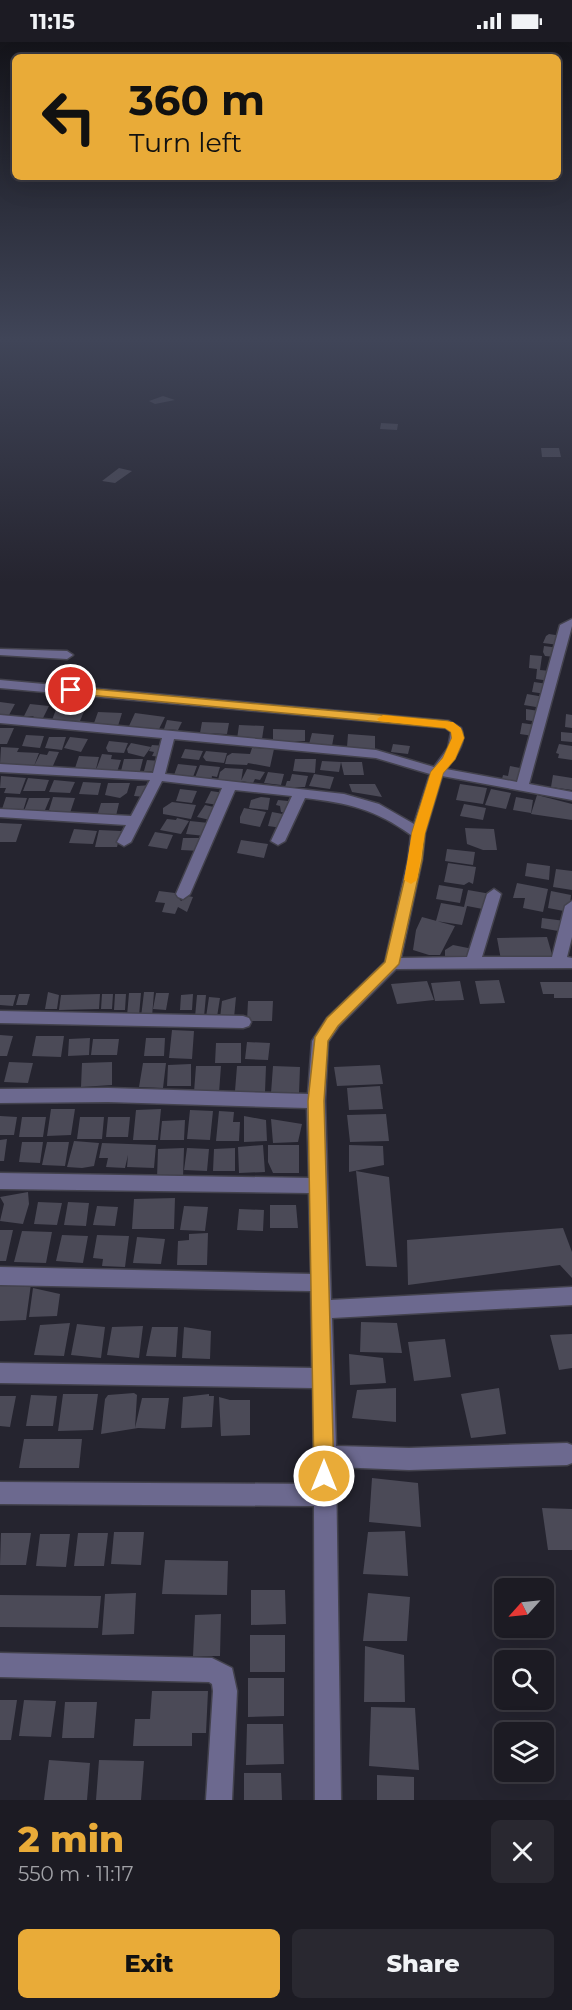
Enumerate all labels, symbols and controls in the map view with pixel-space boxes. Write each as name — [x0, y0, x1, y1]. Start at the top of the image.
text: 11:15 — [30, 8, 75, 35]
text: 360 m — [129, 74, 265, 126]
icon: left — [30, 78, 108, 156]
text: Turn left — [129, 126, 242, 159]
pin — [45, 664, 96, 715]
icon: arrive — [54, 673, 87, 706]
position arrow — [292, 1444, 356, 1508]
north arrow — [494, 1578, 554, 1638]
map controls — [494, 1578, 554, 1782]
button: search — [494, 1650, 554, 1710]
button: layers — [494, 1722, 554, 1782]
text: 2 min — [18, 1817, 124, 1861]
button: close — [491, 1820, 554, 1883]
text: 550 m · 11:17 — [18, 1862, 133, 1886]
button: Exit — [18, 1929, 280, 1998]
button: Share — [292, 1929, 554, 1998]

